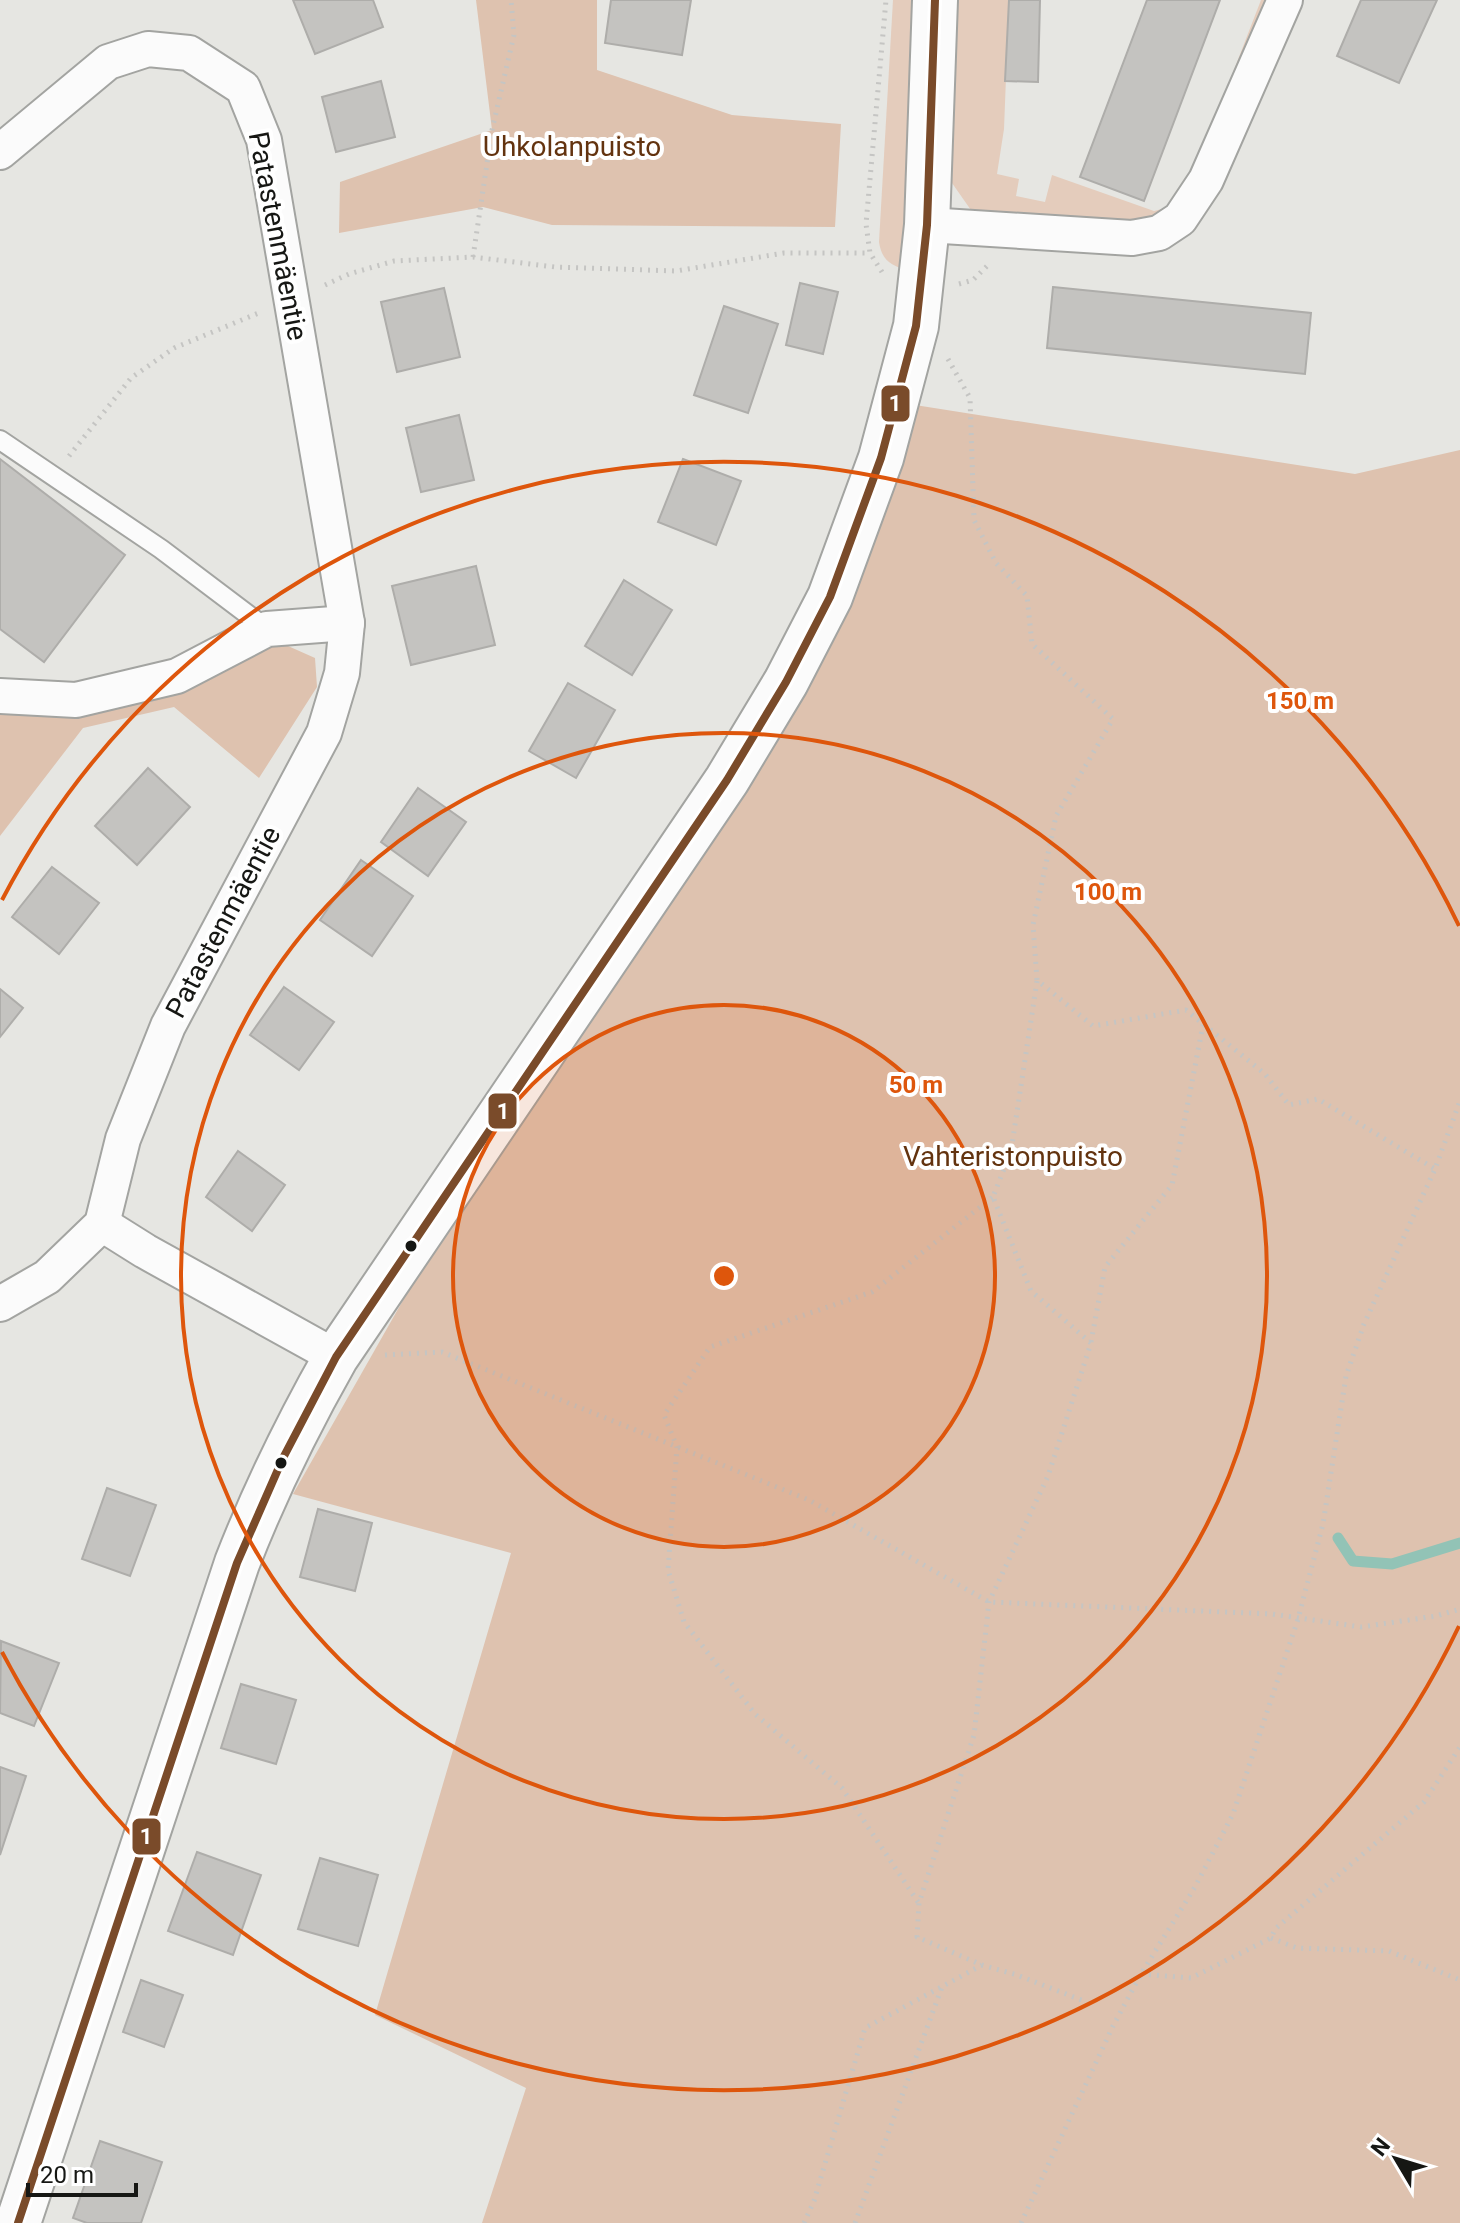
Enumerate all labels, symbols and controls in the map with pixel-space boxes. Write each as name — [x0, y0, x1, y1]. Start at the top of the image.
street label: Patastenmäentie — [242, 129, 314, 343]
park label: Uhkolanpuisto — [483, 130, 661, 163]
line badge: 1 — [880, 384, 911, 423]
text: 1 — [889, 391, 901, 416]
text: 150 m — [1266, 687, 1334, 715]
street label: Patastenmäentie — [159, 821, 287, 1023]
text: 100 m — [1074, 878, 1142, 906]
text: 50 m — [889, 1071, 943, 1099]
line badge: 1 — [487, 1092, 518, 1130]
text: 1 — [497, 1099, 509, 1124]
park label: Vahteristonpuisto — [903, 1140, 1123, 1173]
unlabelled marker — [403, 1238, 419, 1254]
centre of rings — [710, 1262, 738, 1290]
unlabelled marker — [273, 1455, 289, 1471]
line badge: 1 — [131, 1817, 162, 1856]
text: 1 — [140, 1824, 152, 1849]
north arrow — [1356, 2119, 1436, 2199]
text: N — [1366, 2133, 1395, 2161]
scale bar — [28, 2147, 136, 2197]
text: 20 m — [40, 2161, 94, 2189]

